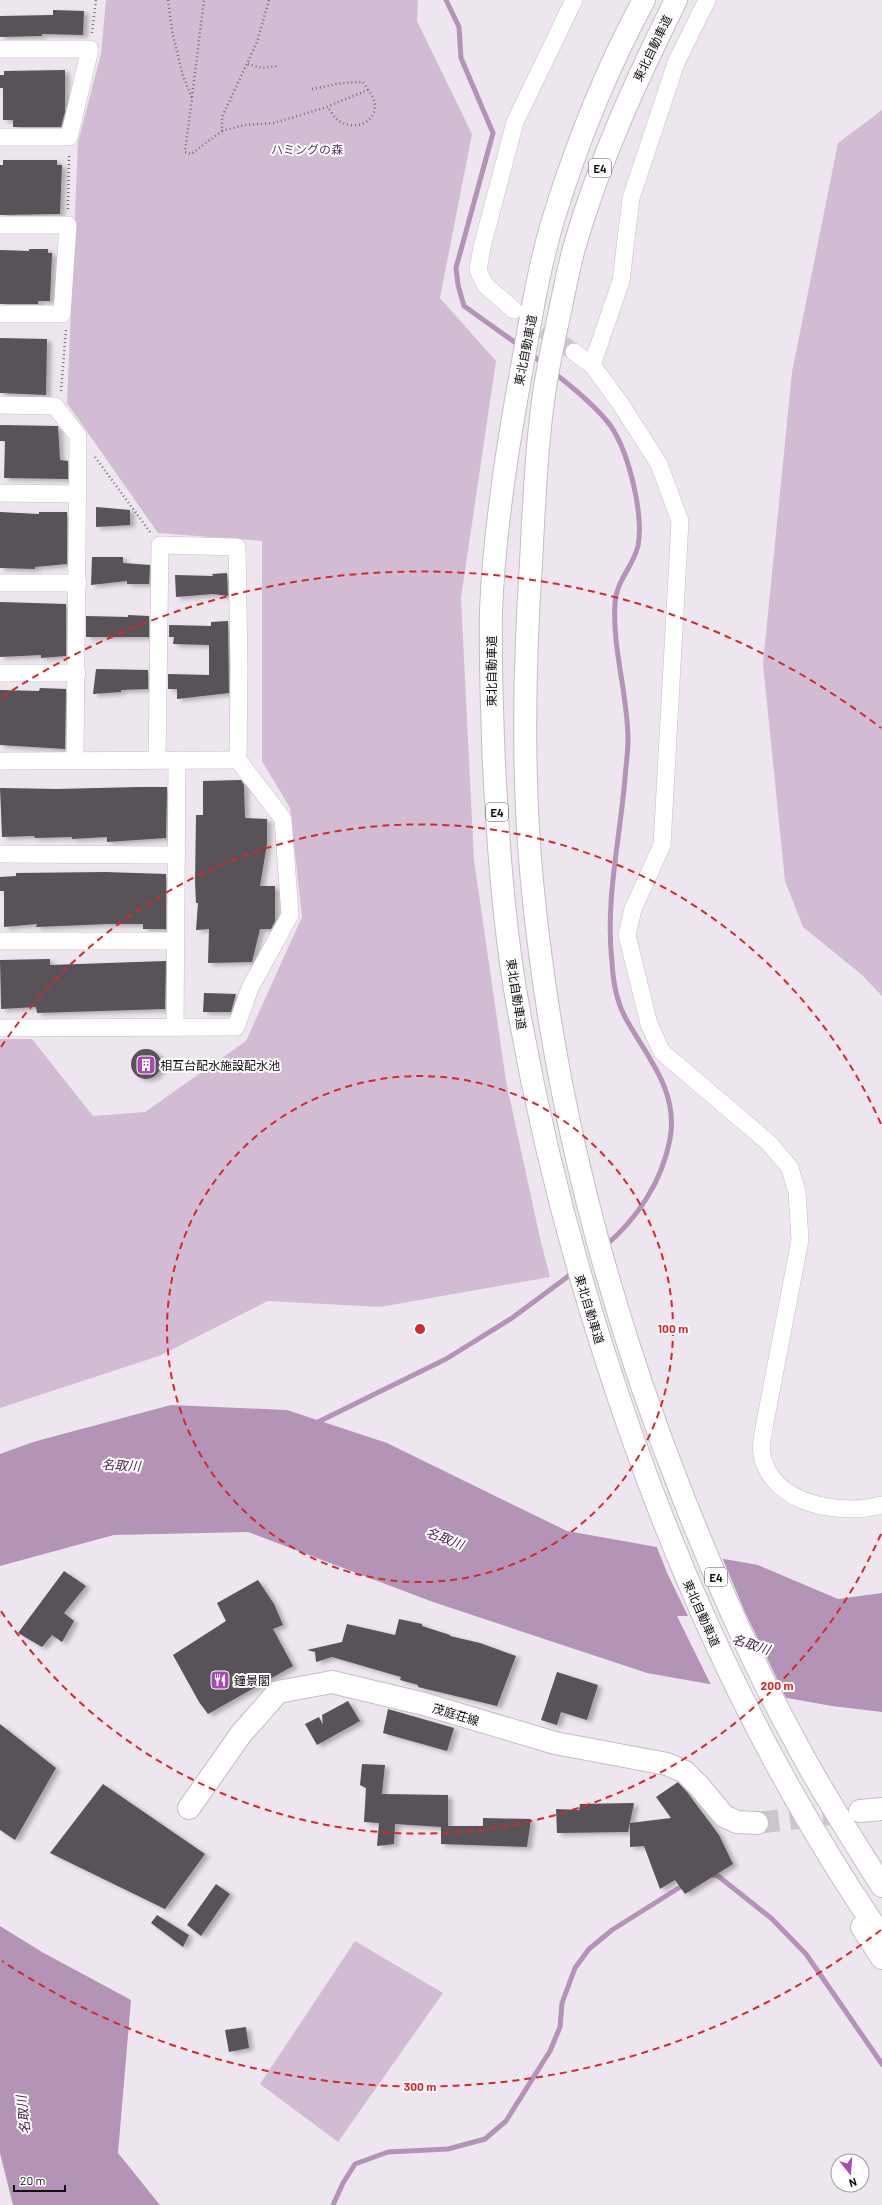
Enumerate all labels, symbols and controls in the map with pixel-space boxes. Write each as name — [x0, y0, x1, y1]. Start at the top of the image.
street label: 東北自動車道 — [630, 13, 674, 83]
park label: ハミングの森 — [271, 142, 343, 156]
road number: E4 — [589, 159, 611, 177]
street label: 東北自動車道 — [511, 313, 539, 387]
street label: 東北自動車道 — [484, 635, 498, 707]
road number: E4 — [486, 803, 508, 821]
street label: 東北自動車道 — [504, 957, 530, 1031]
building icon: 相互台配水施設配水池 — [135, 1054, 157, 1076]
place label: 相互台配水施設配水池 — [160, 1058, 280, 1072]
street label: 東北自動車道 — [573, 1273, 607, 1345]
text: 100 m — [658, 1321, 688, 1335]
centre of rings — [413, 1322, 427, 1336]
water label: 名取川 — [101, 1456, 143, 1474]
water label: 名取川 — [424, 1524, 468, 1553]
road number: E4 — [705, 1568, 727, 1586]
street label: 東北自動車道 — [681, 1577, 723, 1649]
water label: 名取川 — [730, 1630, 774, 1658]
restaurant icon: 鐘景閣 — [209, 1669, 231, 1691]
place label: 鐘景閣 — [234, 1673, 270, 1687]
text: 200 m — [761, 1678, 793, 1692]
street label: 茂庭荘線 — [431, 1700, 481, 1728]
text: 300 m — [404, 2079, 436, 2093]
water label: 名取川 — [13, 2093, 33, 2135]
north arrow — [830, 2153, 870, 2193]
scale bar — [14, 2167, 65, 2193]
text: 20 m — [20, 2173, 46, 2187]
text: N — [848, 2176, 858, 2190]

